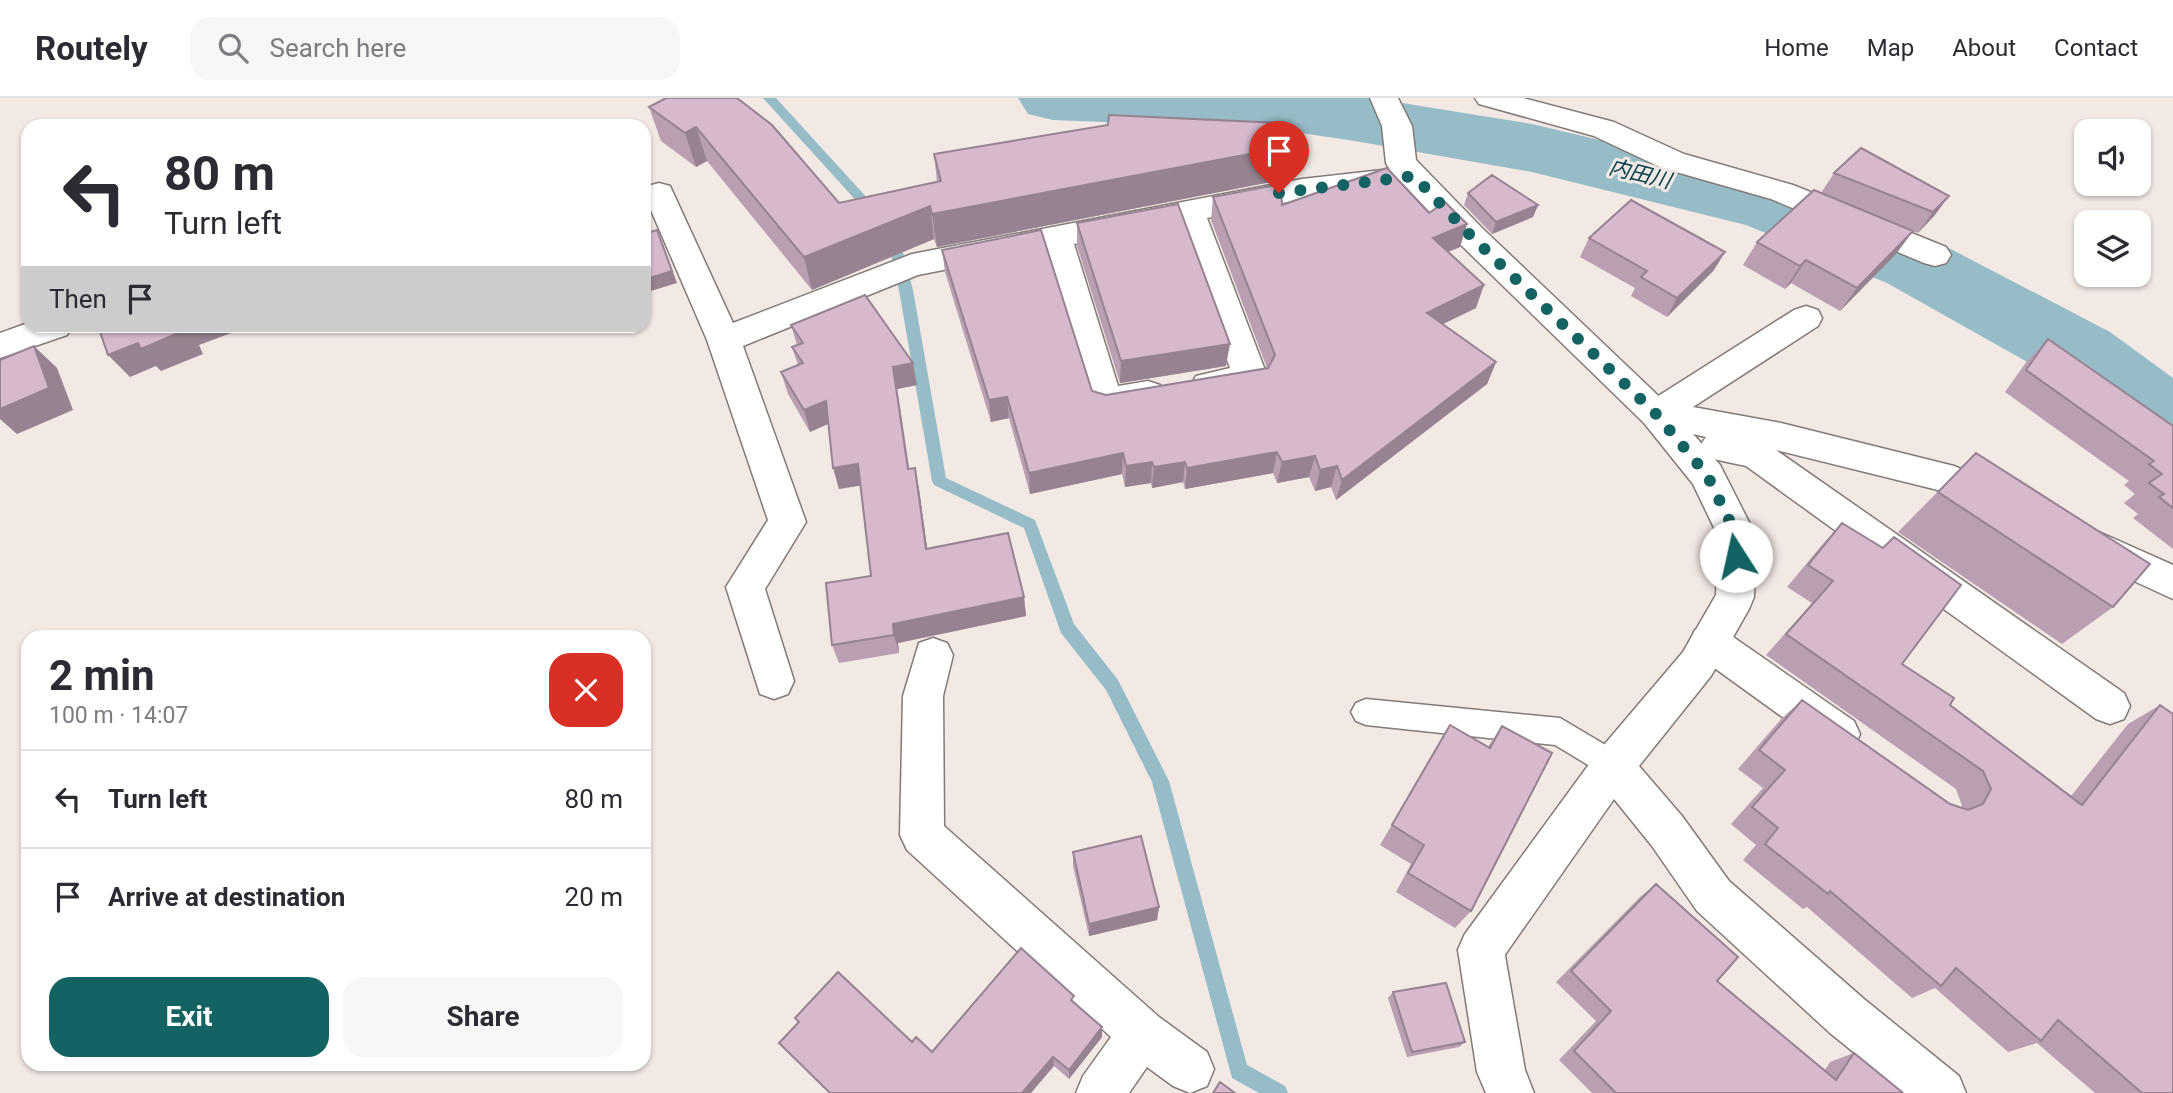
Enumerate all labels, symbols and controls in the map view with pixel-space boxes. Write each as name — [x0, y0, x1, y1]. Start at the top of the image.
search box — [190, 17, 680, 80]
text: Routely — [35, 29, 148, 68]
icon: search — [214, 29, 252, 67]
text: Search here — [270, 33, 406, 63]
text: Home — [1764, 34, 1829, 62]
text: Map — [1867, 34, 1914, 62]
text: About — [1952, 34, 2016, 62]
text: Contact — [2054, 34, 2138, 62]
map controls — [2074, 119, 2151, 287]
button: sound — [2074, 119, 2151, 196]
pin — [1249, 121, 1309, 193]
icon: arrive — [1260, 132, 1298, 170]
text: 80 m — [164, 145, 275, 202]
icon: left — [49, 147, 140, 238]
water label: 内田川 — [1607, 155, 1675, 194]
text: Turn left — [164, 204, 282, 242]
button: layers — [2074, 210, 2151, 287]
icon: arrive — [121, 280, 159, 318]
text: Then — [49, 284, 107, 314]
position arrow — [1699, 519, 1773, 593]
text: 2 min — [49, 651, 155, 700]
button: close — [549, 653, 623, 727]
text: 100 m · 14:07 — [49, 702, 188, 729]
icon: left — [49, 780, 87, 818]
text: Turn left — [108, 784, 207, 814]
text: 80 m — [565, 784, 623, 814]
icon: arrive — [49, 878, 87, 916]
text: Arrive at destination — [108, 882, 345, 912]
text: 20 m — [565, 882, 623, 912]
button: Exit — [49, 977, 329, 1057]
button: Share — [343, 977, 623, 1057]

